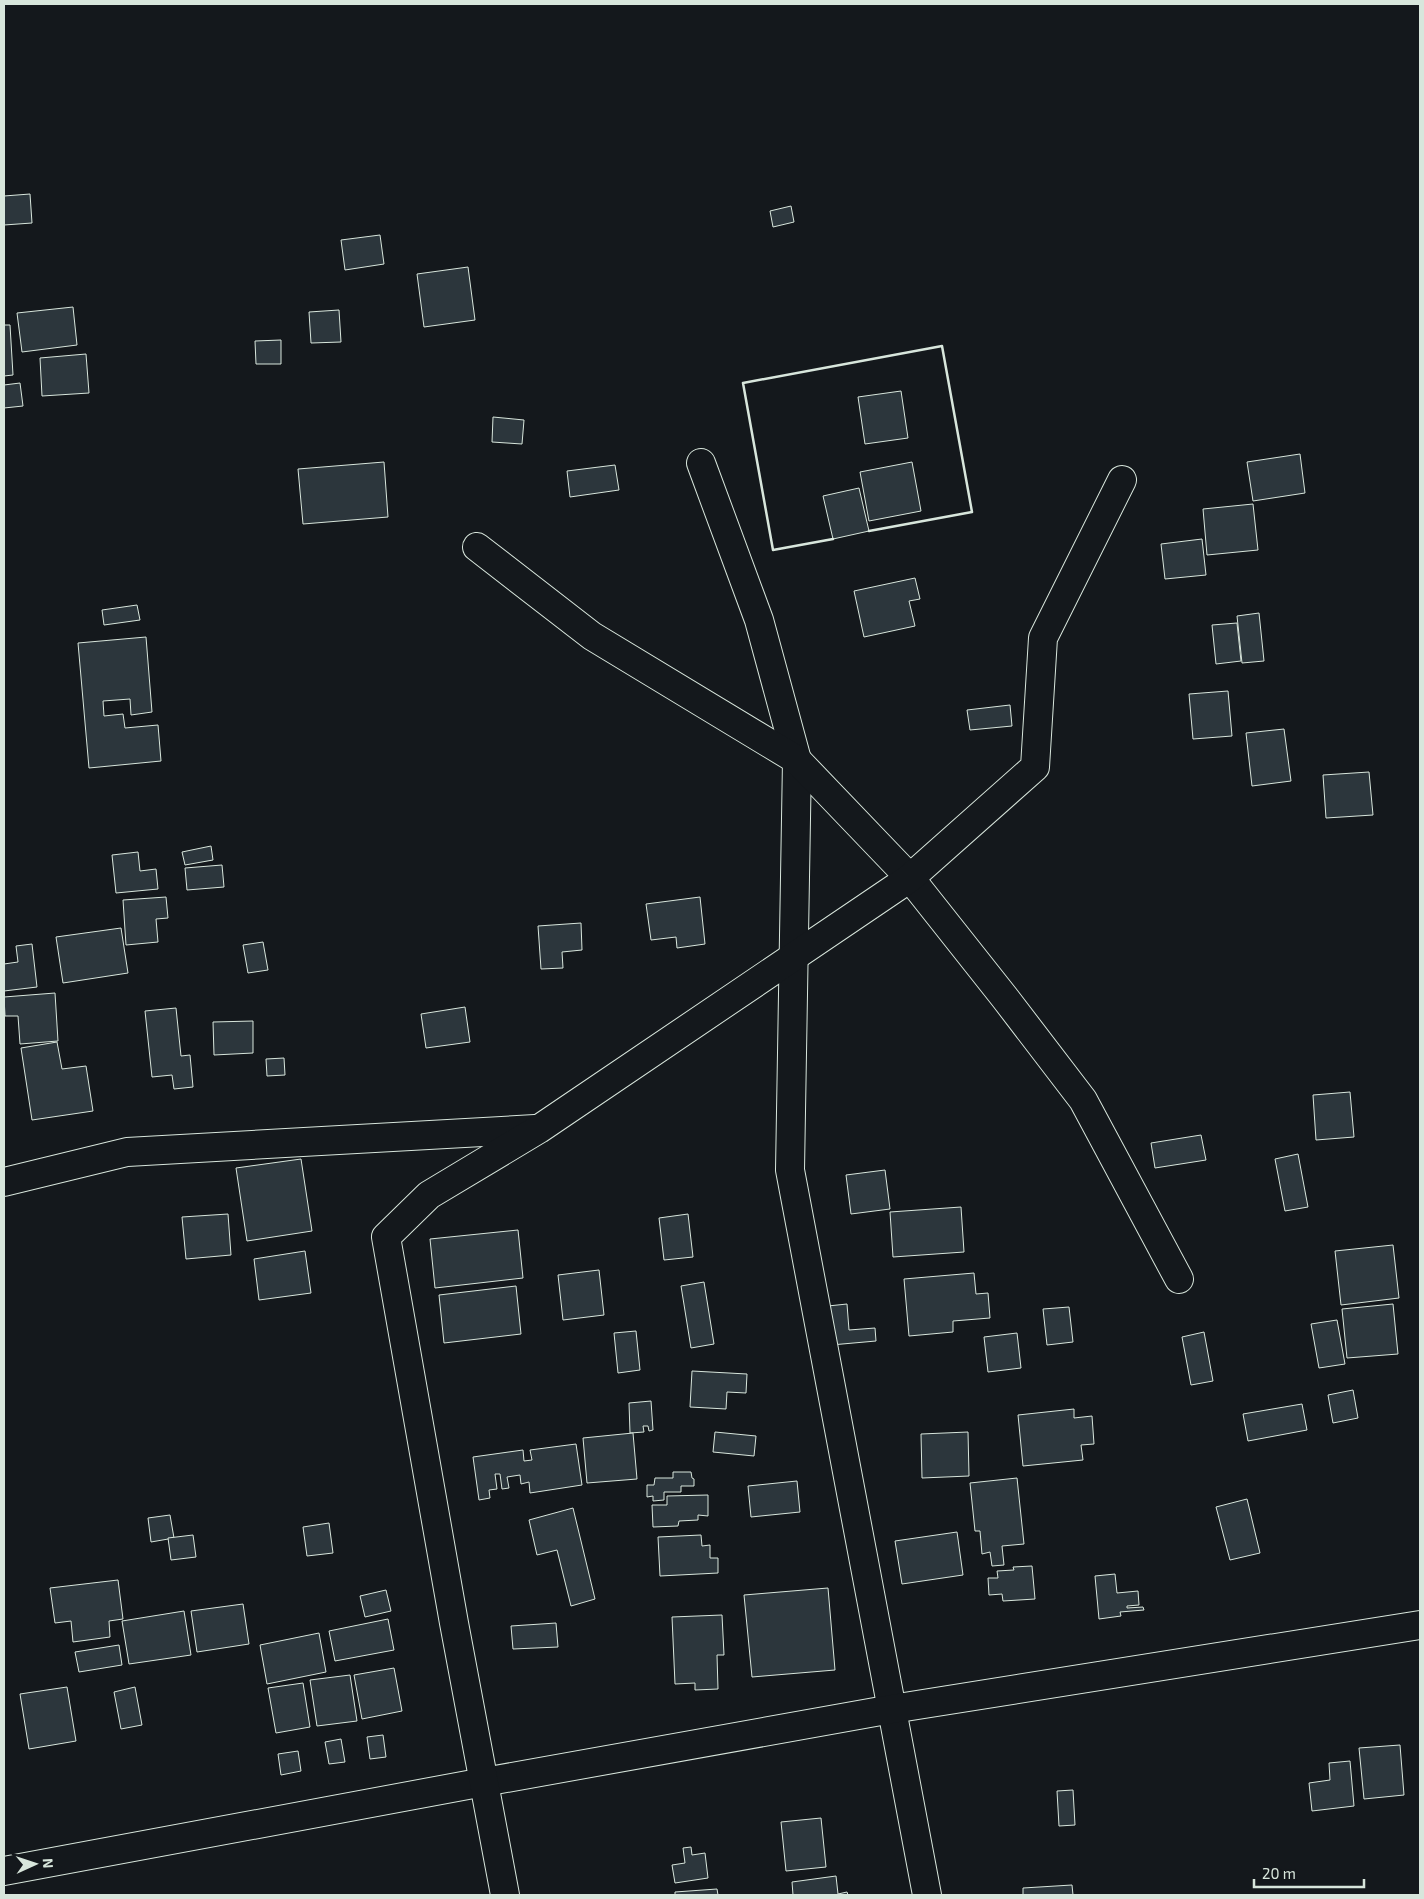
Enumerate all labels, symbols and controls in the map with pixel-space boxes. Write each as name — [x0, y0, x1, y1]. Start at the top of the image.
north arrow — [10, 1839, 60, 1889]
scale bar — [1254, 1856, 1364, 1888]
text: N — [40, 1858, 57, 1869]
text: 20 m — [1262, 1864, 1296, 1882]

